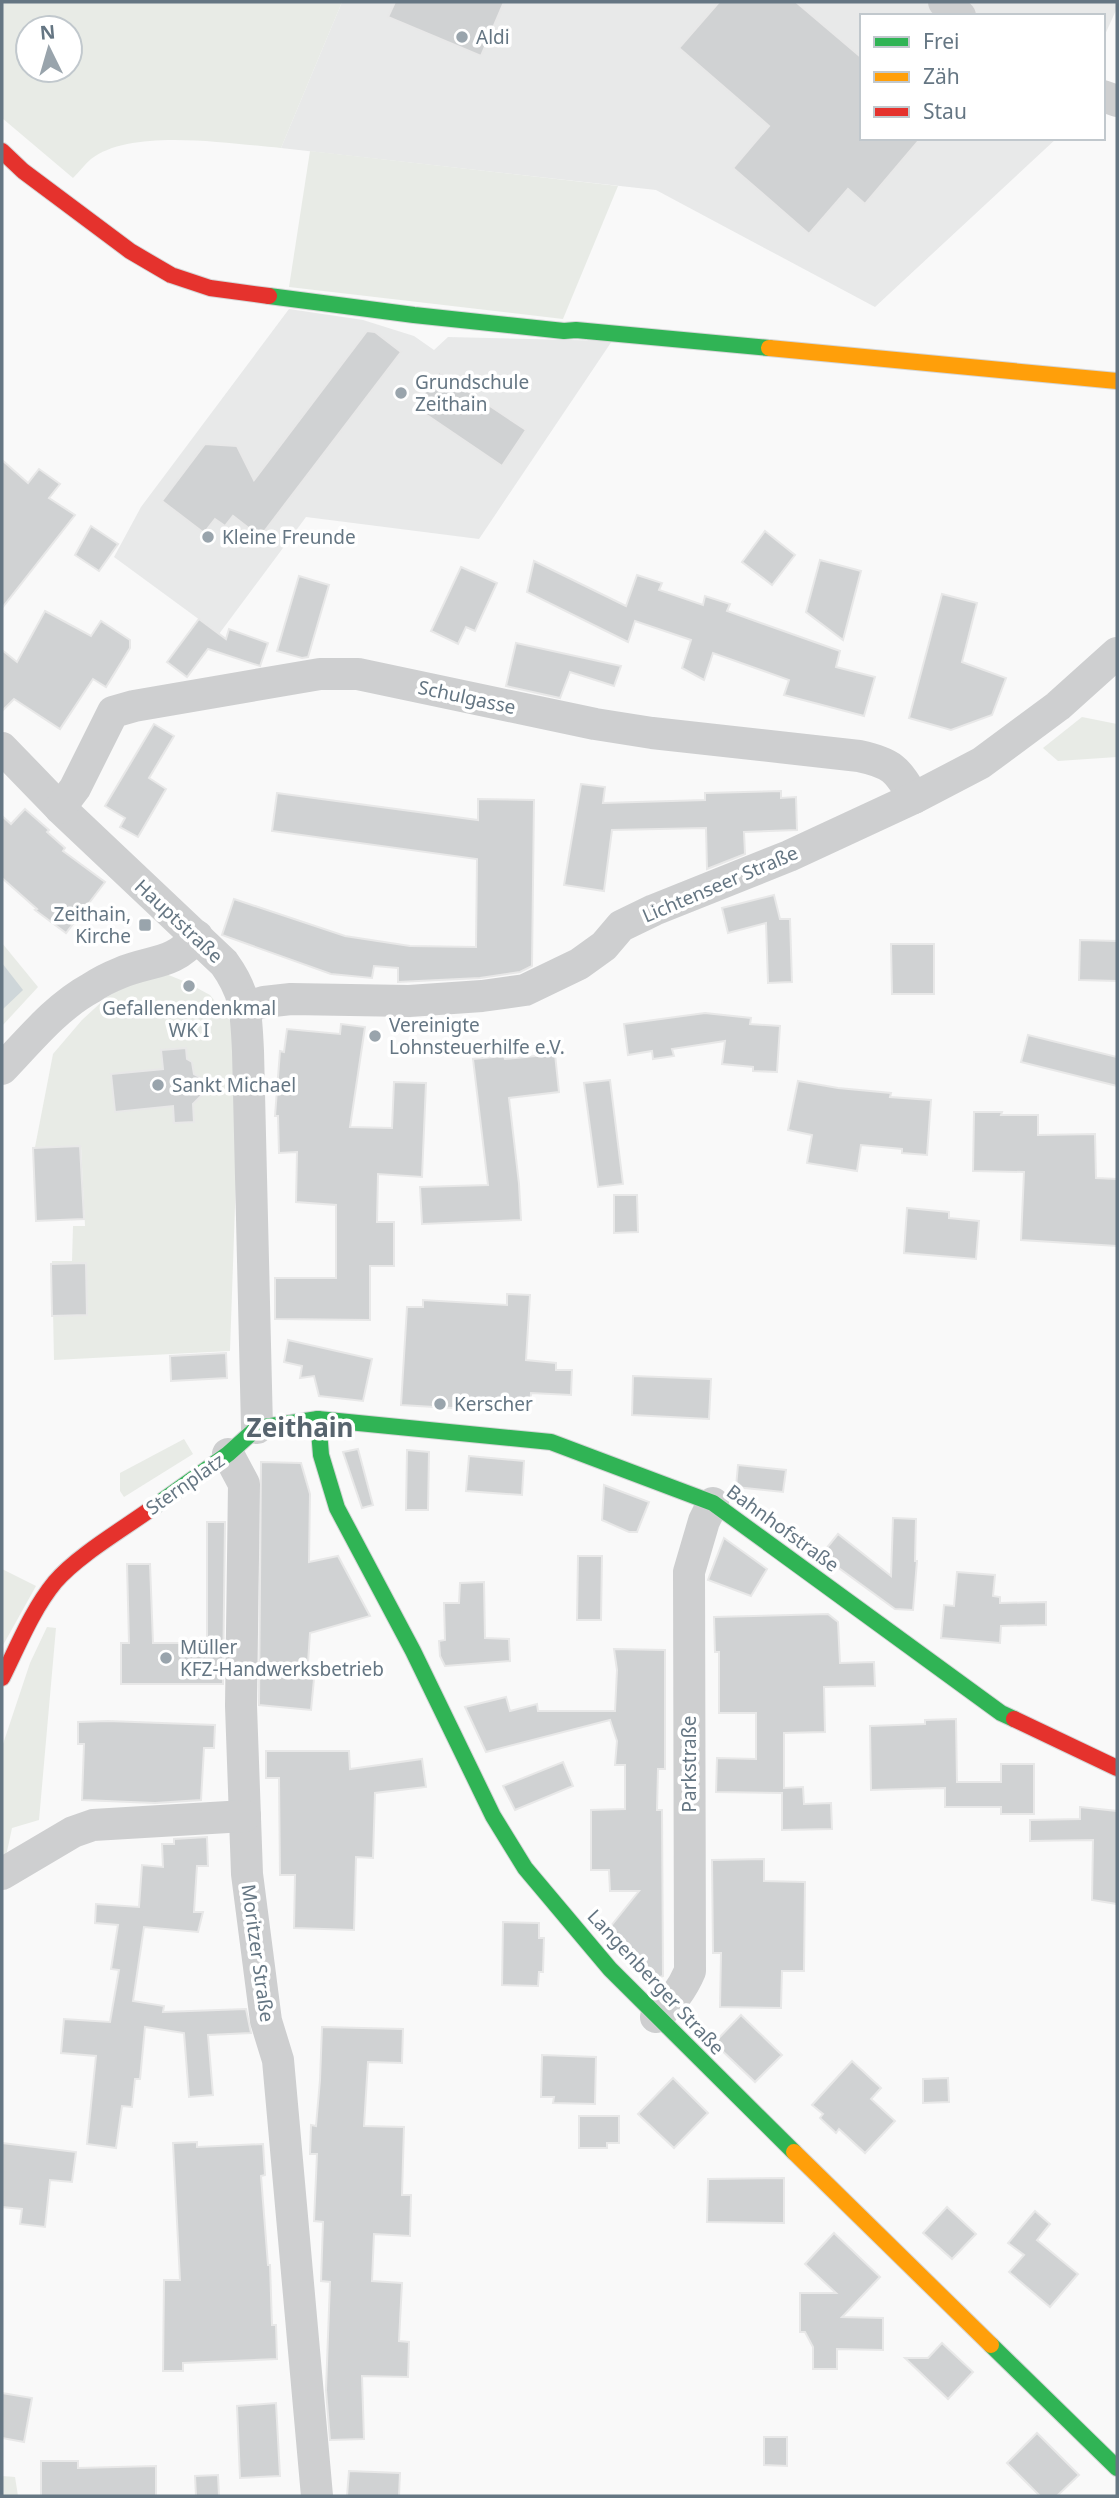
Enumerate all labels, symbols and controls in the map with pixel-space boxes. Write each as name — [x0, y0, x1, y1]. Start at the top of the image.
north arrow — [14, 14, 84, 84]
legend — [860, 14, 1105, 140]
text: N — [39, 18, 56, 46]
place label: Aldi — [476, 24, 510, 50]
text: Frei — [923, 27, 959, 55]
marker: Aldi — [454, 29, 470, 45]
text: Zäh — [923, 62, 960, 90]
text: Stau — [923, 97, 967, 125]
place label: Grundschule Zeithain — [415, 369, 529, 417]
marker: Grundschule Zeithain — [393, 385, 409, 401]
place label: Kleine Freunde — [222, 524, 356, 550]
marker: Kleine Freunde — [200, 529, 216, 545]
street label: Schulgasse — [416, 674, 518, 720]
street label: Lichtenseer Straße — [638, 840, 802, 928]
street label: Hauptstraße — [129, 873, 229, 969]
place label: Zeithain, Kirche — [54, 901, 131, 949]
marker: Zeithain, Kirche — [137, 917, 153, 933]
marker: Gefallenendenkmal WK I — [181, 978, 197, 994]
place label: Gefallenendenkmal WK I — [102, 995, 276, 1043]
place label: Vereinigte Lohnsteuerhilfe e.V. — [389, 1012, 565, 1060]
marker: Vereinigte Lohnsteuerhilfe e.V. — [367, 1028, 383, 1044]
place label: Sankt Michael — [172, 1072, 296, 1098]
marker: Sankt Michael — [150, 1077, 166, 1093]
place label: Kerscher — [454, 1391, 533, 1417]
marker: Kerscher — [432, 1396, 448, 1412]
district label: Zeithain — [247, 1409, 353, 1445]
street label: Sternplatz — [140, 1447, 230, 1521]
street label: Bahnhofstraße — [722, 1478, 844, 1578]
place label: Müller KFZ-Handwerksbetrieb — [180, 1634, 384, 1682]
marker: Müller KFZ-Handwerksbetrieb — [158, 1650, 174, 1666]
street label: Parkstraße — [676, 1716, 702, 1812]
street label: Moritzer Straße — [235, 1882, 281, 2024]
street label: Langenberger Straße — [582, 1904, 730, 2060]

